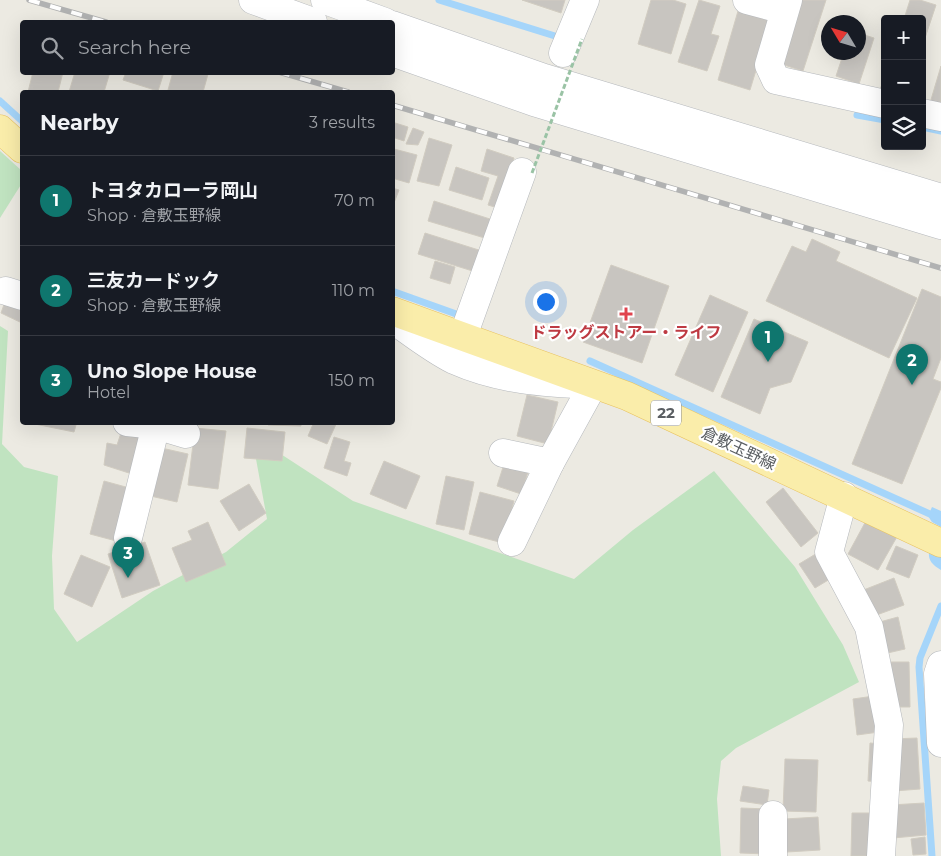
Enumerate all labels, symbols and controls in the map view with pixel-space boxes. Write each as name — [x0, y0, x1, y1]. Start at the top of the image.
north arrow — [821, 15, 866, 60]
map controls — [881, 15, 926, 150]
button: + — [881, 15, 926, 60]
search box — [20, 20, 395, 75]
icon: search — [38, 34, 66, 62]
text: Search here — [78, 36, 191, 59]
button: − — [881, 60, 926, 105]
button: layers — [881, 105, 926, 150]
text: Nearby — [40, 110, 119, 135]
text: 3 results — [309, 113, 375, 132]
text: トヨタカローラ岡山 — [87, 179, 258, 202]
text: 1 — [53, 191, 59, 210]
text: 70 m — [334, 191, 375, 210]
text: Shop · 倉敷玉野線 — [87, 206, 221, 225]
text: 三友カードック — [87, 269, 220, 292]
text: 2 — [51, 281, 61, 300]
text: 110 m — [332, 281, 375, 300]
your location — [533, 289, 559, 315]
text: Shop · 倉敷玉野線 — [87, 296, 221, 315]
marker: ドラッグストアー・ライフ — [620, 308, 632, 320]
pin: 1 — [752, 321, 784, 362]
place label: ドラッグストアー・ライフ — [530, 323, 722, 342]
pin: 2 — [896, 344, 928, 385]
text: Uno Slope House — [87, 360, 257, 383]
text: 3 — [51, 371, 61, 390]
text: 150 m — [328, 371, 375, 390]
text: Hotel — [87, 383, 130, 402]
road number: 22 — [651, 400, 681, 426]
street label: 倉敷玉野線 — [699, 423, 779, 474]
pin: 3 — [112, 537, 144, 578]

